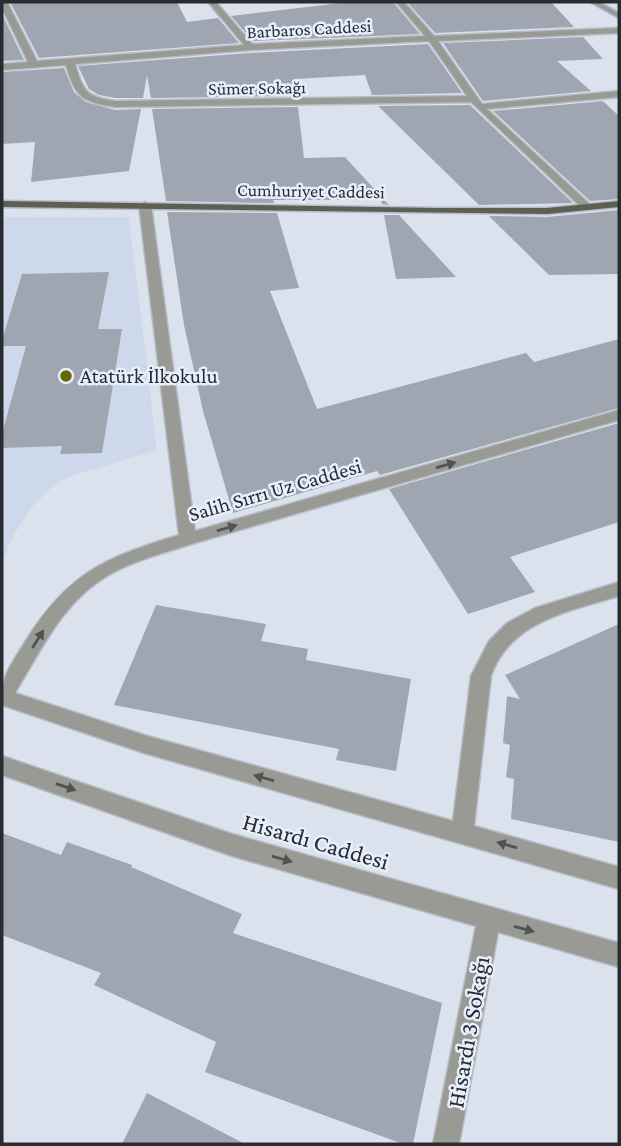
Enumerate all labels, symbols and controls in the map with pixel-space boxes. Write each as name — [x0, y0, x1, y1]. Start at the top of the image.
street label: Barbaros Caddesi — [246, 16, 372, 42]
street label: Sümer Sokağı — [208, 77, 306, 99]
street label: Cumhuriyet Caddesi — [237, 180, 385, 202]
place label: Atatürk İlkokulu — [80, 364, 218, 388]
marker: Atatürk İlkokulu — [58, 368, 74, 384]
street label: Salih Sırrı Uz Caddesi — [186, 454, 365, 526]
one-way arrow — [436, 459, 457, 469]
one-way arrow — [217, 522, 238, 532]
one-way arrow — [32, 630, 45, 649]
one-way arrow — [253, 772, 274, 782]
one-way arrow — [56, 782, 77, 793]
street label: Hisardı Caddesi — [240, 807, 392, 875]
one-way arrow — [495, 839, 517, 850]
one-way arrow — [272, 855, 293, 865]
one-way arrow — [514, 924, 535, 934]
street label: Hisardı 3 Sokağı — [441, 954, 495, 1110]

